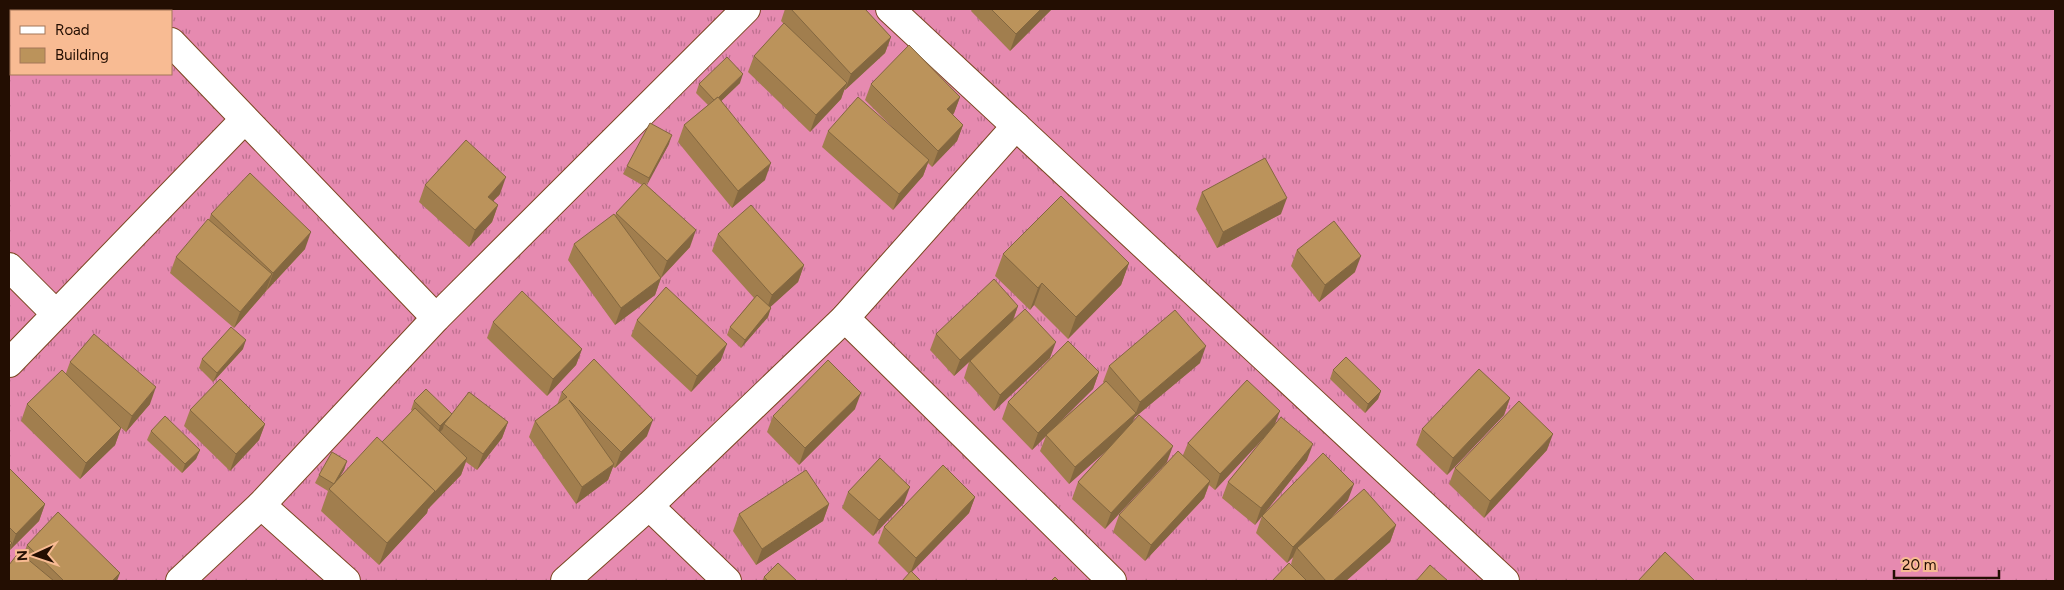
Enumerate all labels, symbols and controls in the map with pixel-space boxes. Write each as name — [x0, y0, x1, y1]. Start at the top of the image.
legend — [10, 10, 172, 75]
text: Road — [55, 21, 90, 39]
text: Building — [55, 46, 109, 64]
north arrow — [10, 530, 60, 580]
scale bar — [1894, 548, 1999, 580]
text: N — [14, 550, 31, 562]
text: 20 m — [1902, 556, 1936, 574]

